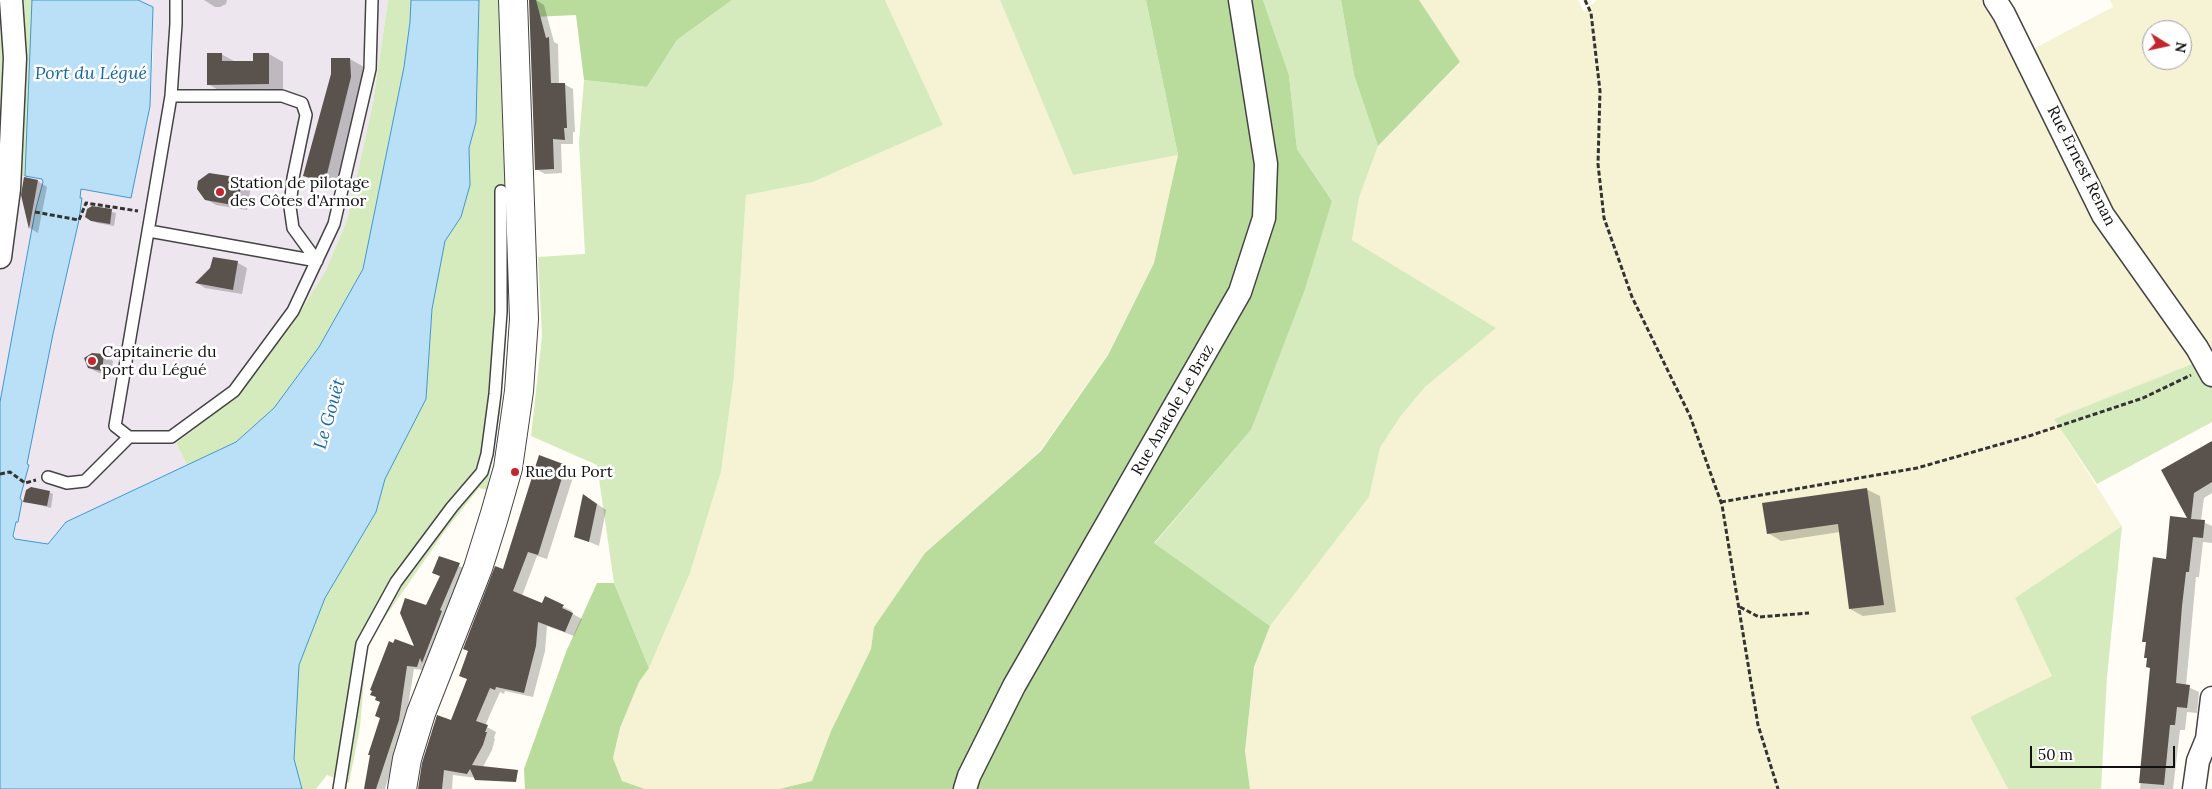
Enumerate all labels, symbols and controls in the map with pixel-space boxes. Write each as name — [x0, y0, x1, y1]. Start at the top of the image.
north arrow — [2142, 20, 2192, 70]
text: N — [2171, 41, 2191, 54]
water label: Port du Légué — [35, 63, 147, 85]
street label: Rue Ernest Renan — [2043, 103, 2119, 229]
place label: Station de pilotage des Côtes d'Armor — [230, 173, 369, 211]
marker: Station de pilotage des Côtes d'Armor — [214, 186, 226, 198]
street label: Rue Anatole Le Braz — [1128, 341, 1218, 479]
place label: Capitainerie du port du Légué — [102, 342, 216, 380]
marker: Capitainerie du port du Légué — [86, 355, 98, 367]
water label: Le Gouët — [310, 376, 350, 452]
place label: Rue du Port — [525, 462, 613, 482]
marker: Rue du Port — [509, 466, 521, 478]
scale bar — [2032, 736, 2177, 768]
text: 50 m — [2038, 745, 2073, 764]

